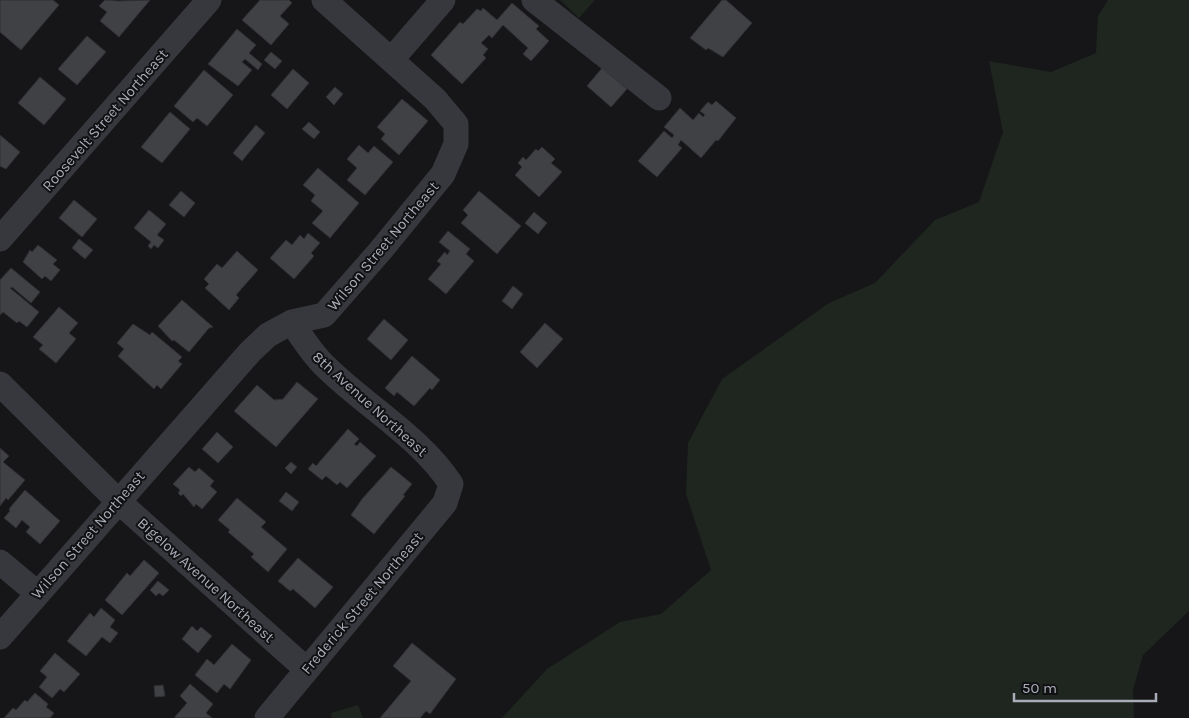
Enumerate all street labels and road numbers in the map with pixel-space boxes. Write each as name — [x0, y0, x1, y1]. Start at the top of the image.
street label: Roosevelt Street Northeast — [38, 45, 172, 195]
street label: Wilson Street Northeast — [324, 177, 443, 314]
street label: 8th Avenue Northeast — [309, 348, 431, 461]
street label: Wilson Street Northeast — [28, 467, 149, 603]
street label: Bigelow Avenue Northeast — [134, 514, 278, 646]
street label: Frederick Street Northeast — [297, 528, 427, 678]

